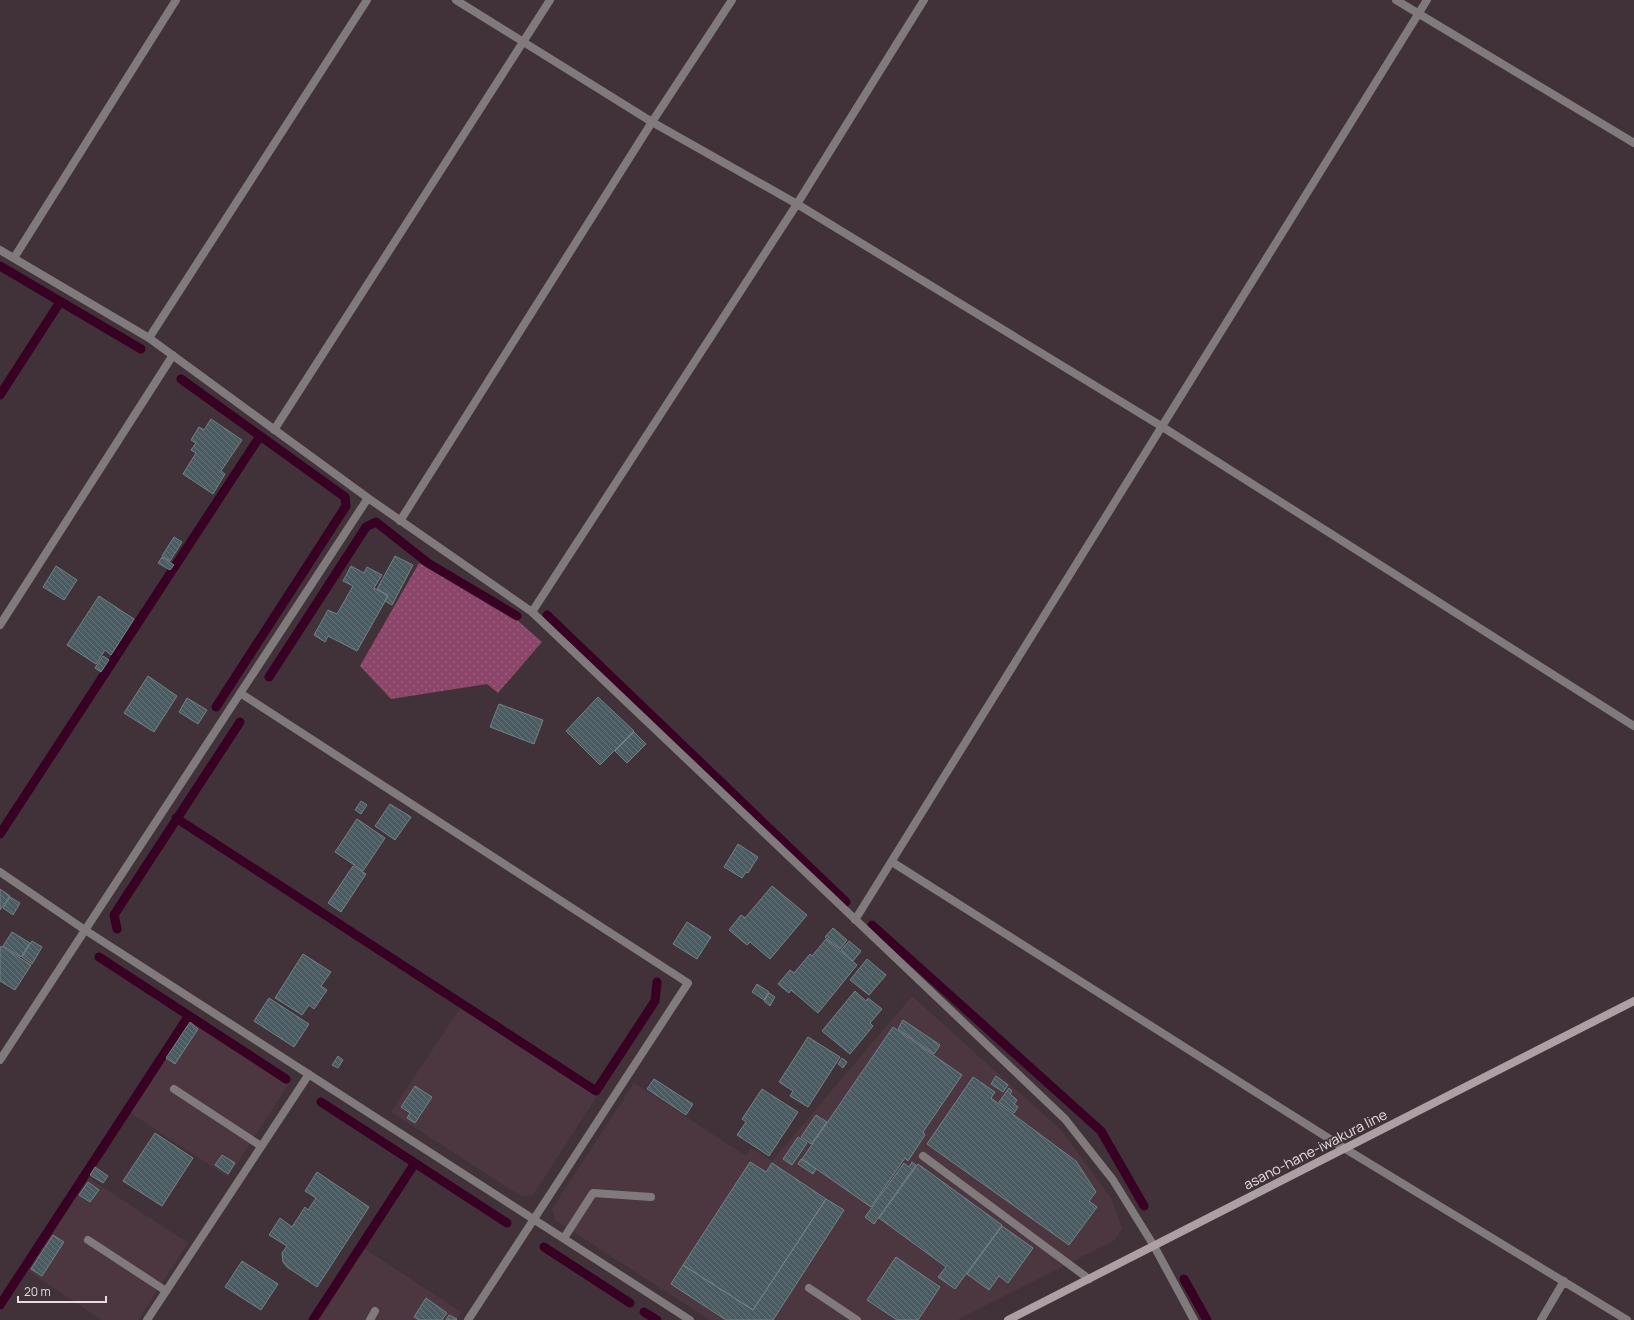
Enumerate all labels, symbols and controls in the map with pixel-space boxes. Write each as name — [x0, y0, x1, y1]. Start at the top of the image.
street label: asano-hane-iwakura line — [1240, 1105, 1390, 1193]
scale bar — [18, 1278, 106, 1304]
text: 20 m — [24, 1283, 51, 1300]

